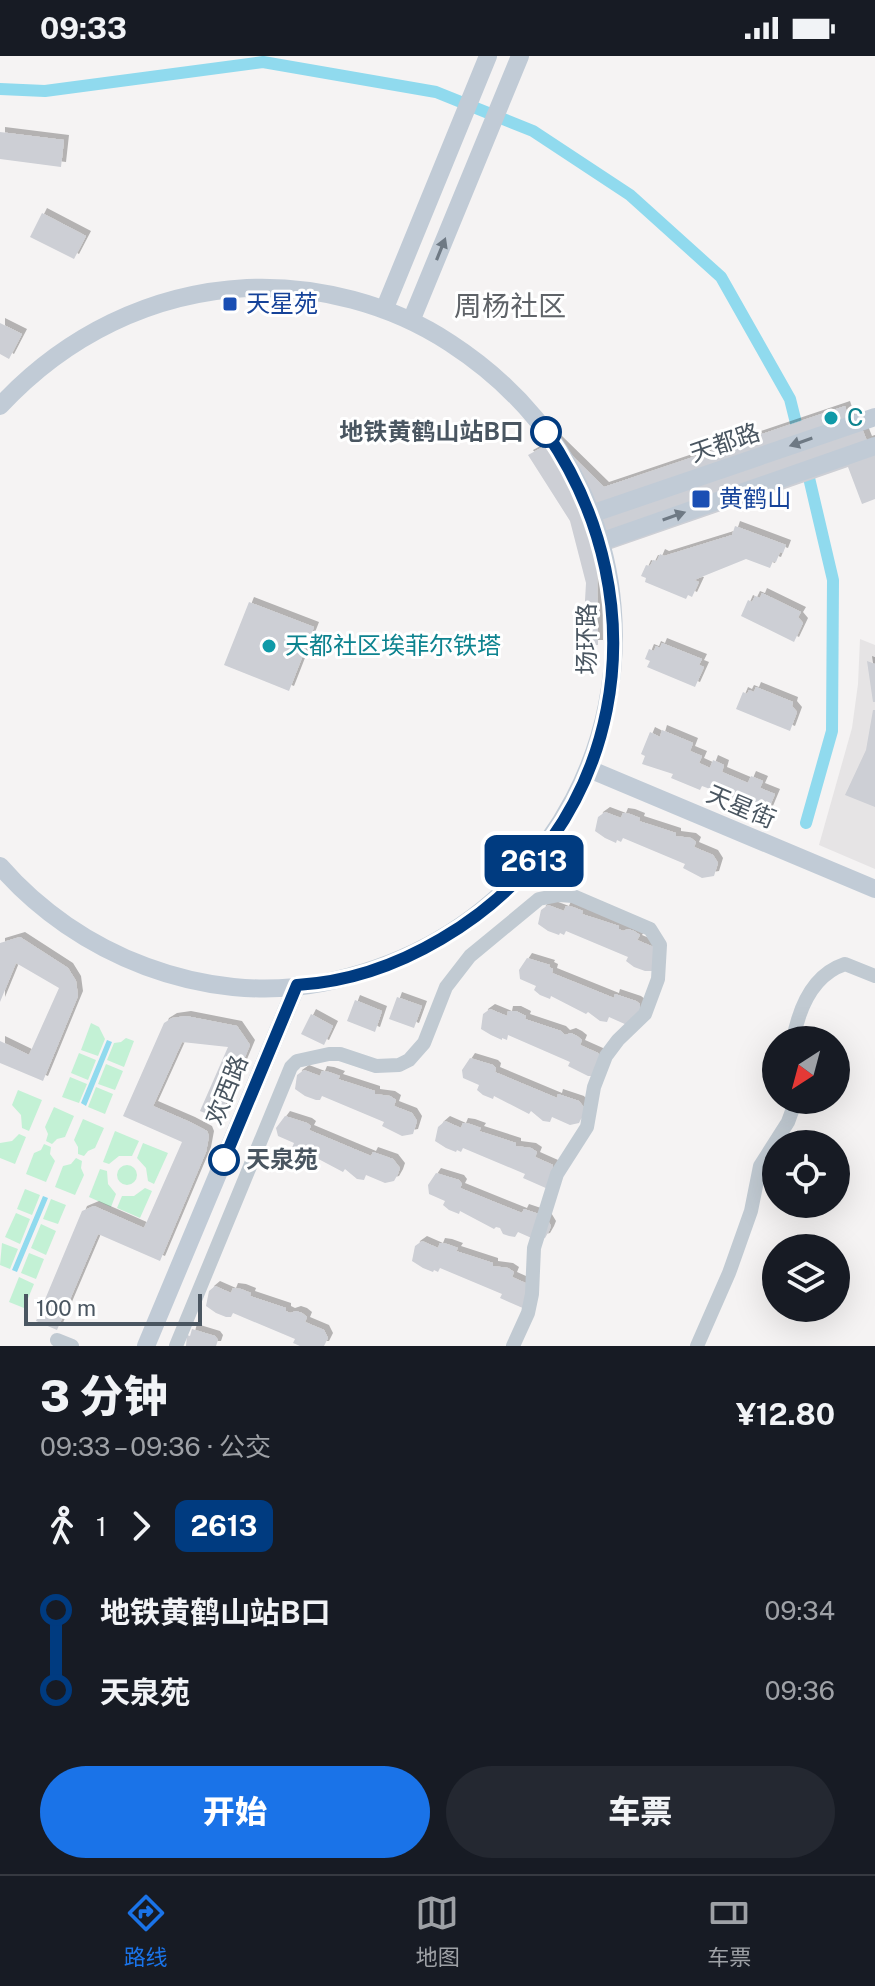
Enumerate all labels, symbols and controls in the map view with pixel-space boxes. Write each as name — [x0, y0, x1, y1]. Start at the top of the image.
text: 09:33 — [40, 10, 127, 46]
one-way arrow — [434, 237, 447, 261]
place label: 天星苑 — [246, 289, 318, 317]
district label: 周杨社区 — [454, 289, 566, 322]
marker: 天星苑 — [221, 295, 239, 313]
place label: C — [847, 403, 864, 431]
marker: C — [822, 409, 840, 427]
place label: 地铁黄鹤山站B口 — [340, 417, 524, 445]
marker: 地铁黄鹤山站B口 — [531, 417, 561, 447]
street label: 天都路 — [686, 417, 763, 467]
one-way arrow — [789, 437, 813, 449]
place label: 黄鹤山 — [719, 484, 791, 512]
marker: 黄鹤山 — [690, 488, 712, 510]
one-way arrow — [662, 510, 686, 522]
street label: 场环路 — [572, 603, 600, 675]
place label: 天都社区埃菲尔铁塔 — [285, 631, 501, 659]
marker: 天都社区埃菲尔铁塔 — [260, 637, 278, 655]
street label: 天星街 — [703, 779, 780, 833]
line badge: 2613 — [478, 835, 590, 887]
text: 2613 — [501, 844, 567, 877]
north arrow — [762, 1026, 850, 1114]
map controls — [762, 1026, 850, 1322]
street label: 欢西路 — [200, 1051, 253, 1128]
button: locate — [762, 1130, 850, 1218]
marker: 天泉苑 — [209, 1145, 239, 1175]
place label: 天泉苑 — [246, 1145, 318, 1173]
button: layers — [762, 1234, 850, 1322]
scale bar — [24, 1290, 202, 1326]
text: 100 m — [36, 1295, 96, 1321]
text: 3 分钟 — [40, 1370, 168, 1422]
text: ¥12.80 — [736, 1396, 835, 1432]
text: 09:33 – 09:36 · 公交 — [40, 1431, 271, 1462]
icon: walk — [40, 1504, 84, 1548]
icon: forward — [119, 1504, 163, 1548]
text: 2613 — [191, 1509, 257, 1542]
text: 1 — [96, 1511, 107, 1542]
text: 地铁黄鹤山站B口 — [100, 1594, 331, 1630]
text: 09:34 — [764, 1595, 835, 1626]
text: 天泉苑 — [100, 1674, 190, 1710]
text: 09:36 — [765, 1675, 835, 1706]
button: 开始 — [40, 1766, 430, 1858]
button: 车票 — [446, 1766, 835, 1858]
tab: 路线 — [124, 1891, 168, 1971]
tab: 地图 — [415, 1891, 459, 1971]
tab: 车票 — [707, 1891, 751, 1971]

